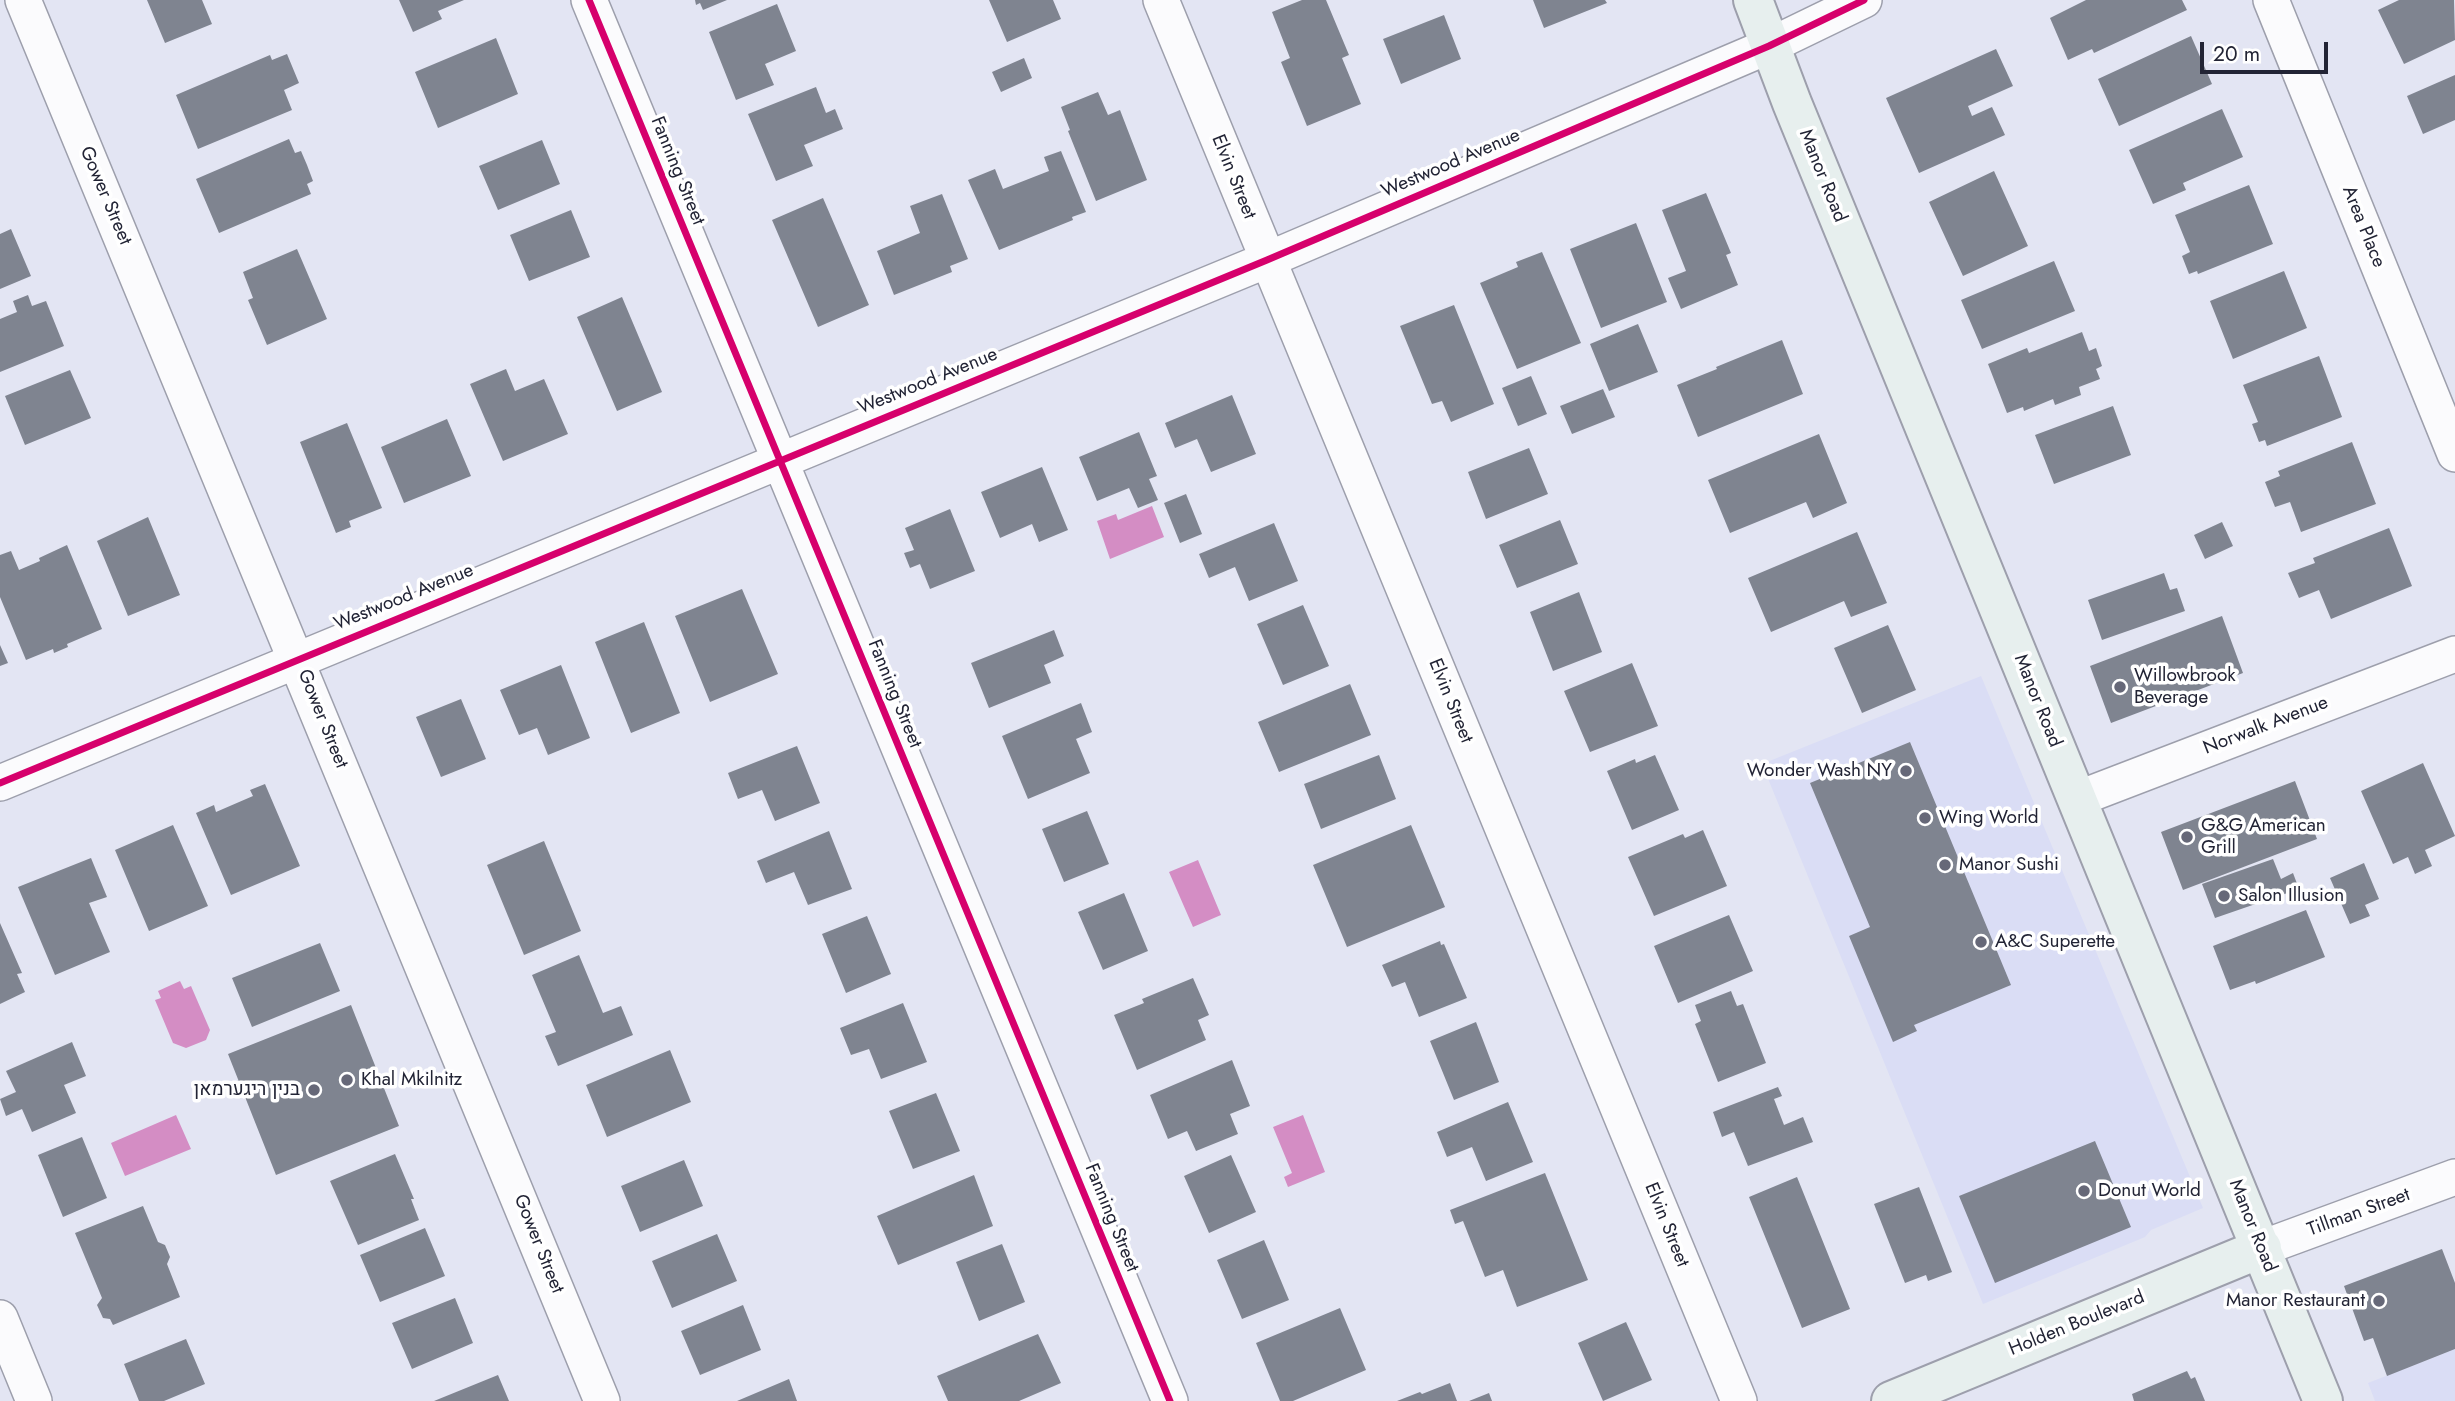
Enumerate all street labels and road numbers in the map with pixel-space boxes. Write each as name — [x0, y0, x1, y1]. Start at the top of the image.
street label: Fanning Street — [645, 114, 709, 228]
street label: Westwood Avenue — [1378, 125, 1524, 203]
street label: Manor Road — [1793, 126, 1851, 226]
street label: Elvin Street — [1206, 131, 1260, 223]
street label: Gower Street — [74, 143, 136, 249]
street label: Area Place — [2336, 183, 2390, 271]
street label: Westwood Avenue — [855, 344, 1001, 420]
street label: Westwood Avenue — [331, 560, 477, 636]
street label: Fanning Street — [862, 637, 926, 751]
street label: Manor Road — [2008, 651, 2066, 751]
street label: Elvin Street — [1423, 655, 1477, 747]
street label: Gower Street — [292, 666, 352, 772]
street label: Norwalk Avenue — [2200, 692, 2332, 760]
street label: Fanning Street — [1079, 1161, 1143, 1275]
street label: Manor Road — [2223, 1176, 2281, 1276]
street label: Elvin Street — [1639, 1179, 1693, 1271]
street label: Tillman Street — [2305, 1184, 2413, 1242]
street label: Gower Street — [508, 1191, 568, 1297]
street label: Holden Boulevard — [2006, 1286, 2148, 1362]

